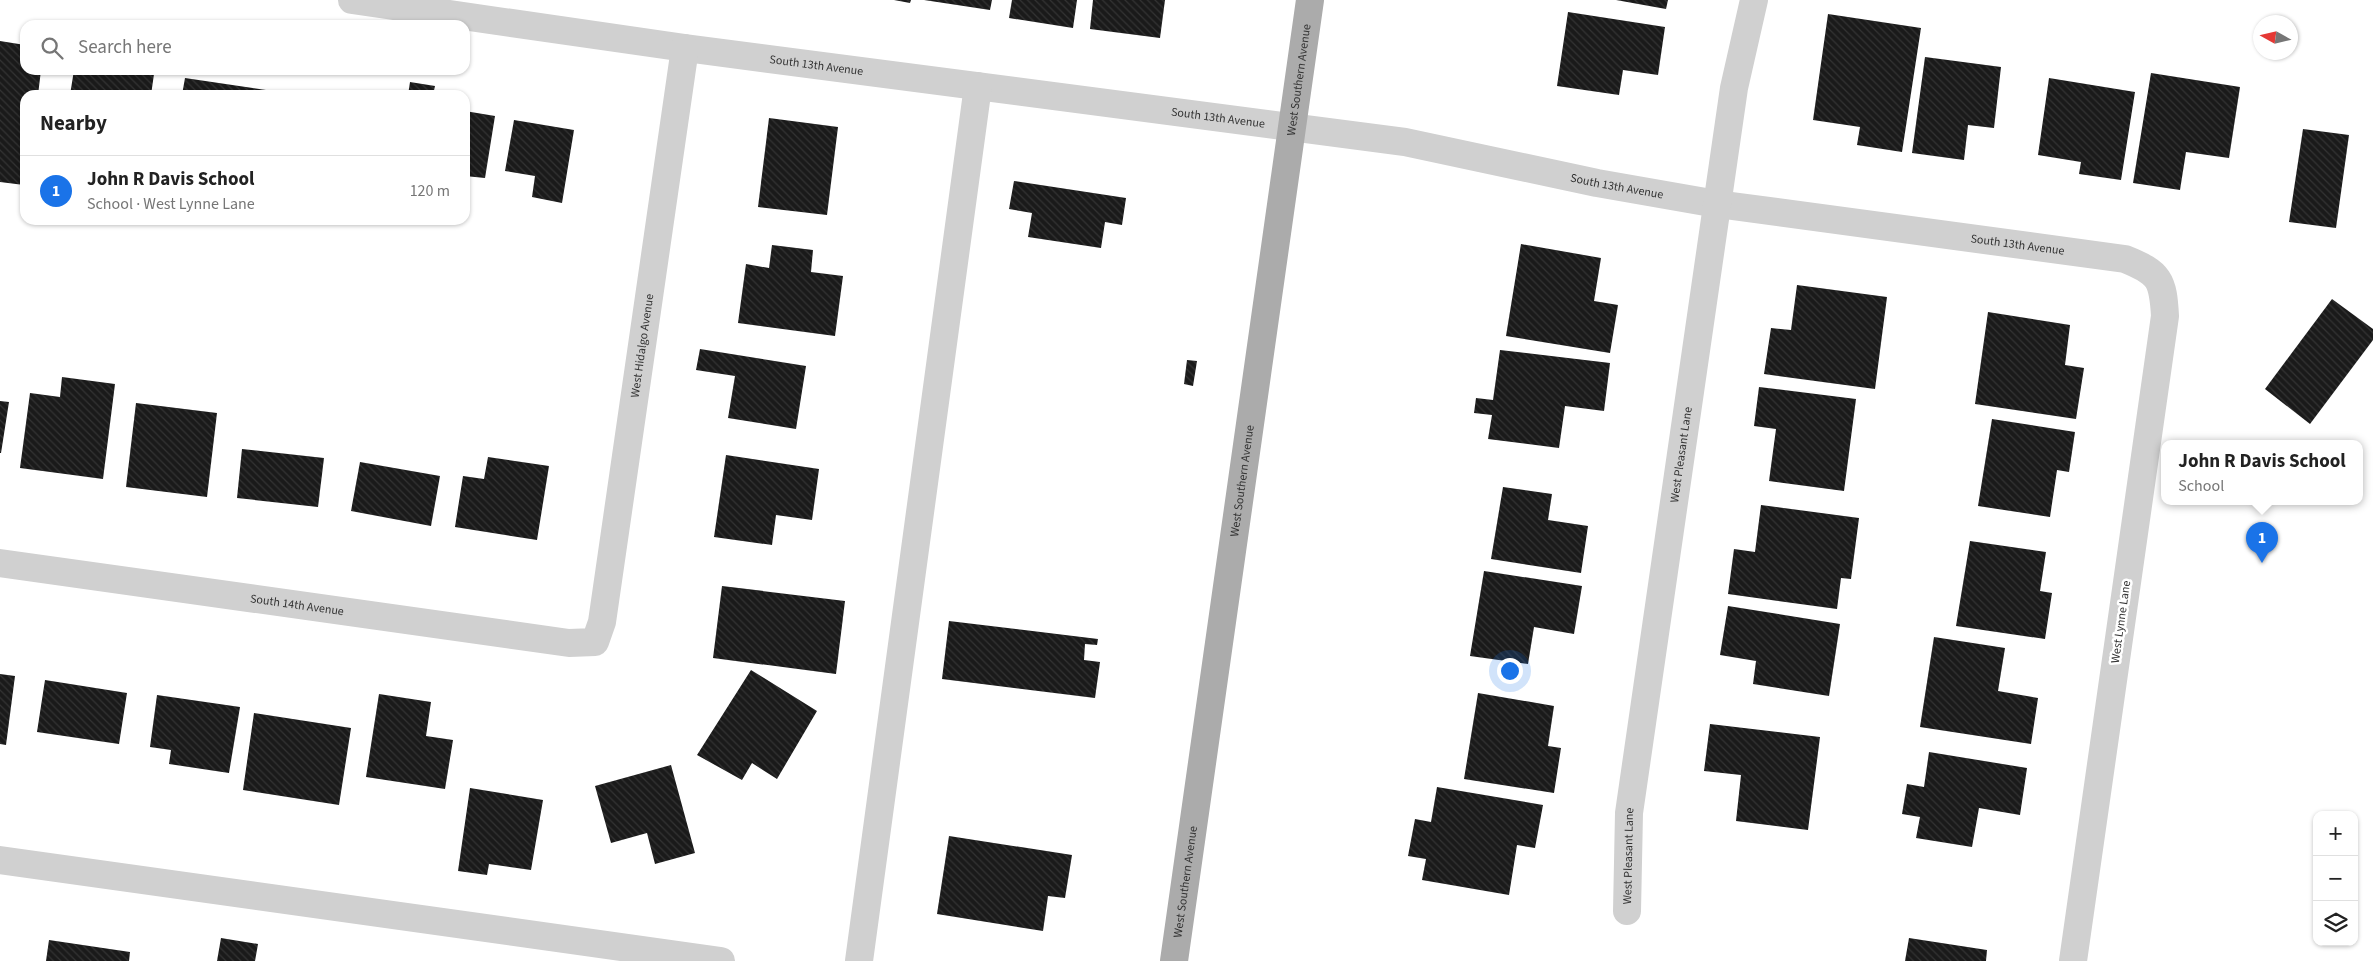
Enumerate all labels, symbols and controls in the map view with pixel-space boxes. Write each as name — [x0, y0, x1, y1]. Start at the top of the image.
north arrow — [2253, 15, 2298, 60]
search box — [20, 20, 470, 75]
street label: West Southern Avenue — [1282, 23, 1315, 137]
icon: search — [38, 34, 66, 62]
text: Search here — [78, 34, 172, 61]
street label: South 13th Avenue — [769, 51, 864, 80]
street label: South 13th Avenue — [1170, 103, 1266, 132]
text: Nearby — [40, 108, 107, 138]
text: John R Davis School — [87, 166, 255, 193]
street label: South 13th Avenue — [1569, 169, 1665, 203]
text: 1 — [52, 180, 60, 202]
text: 120 m — [410, 180, 450, 202]
text: School · West Lynne Lane — [87, 193, 255, 215]
street label: South 13th Avenue — [1970, 230, 2066, 259]
street label: West Hidalgo Avenue — [626, 292, 658, 399]
street label: West Pleasant Lane — [1666, 406, 1696, 504]
street label: West Southern Avenue — [1226, 424, 1258, 538]
popup — [2161, 440, 2363, 505]
text: John R Davis School — [2178, 448, 2346, 475]
text: School — [2178, 475, 2224, 497]
pin: 1 — [2246, 522, 2278, 563]
street label: West Lynne Lane — [2107, 579, 2135, 665]
street label: South 14th Avenue — [249, 590, 345, 620]
your location — [1497, 658, 1523, 684]
street label: West Pleasant Lane — [1619, 806, 1638, 905]
map controls — [2313, 811, 2358, 946]
button: + — [2313, 811, 2358, 856]
street label: West Southern Avenue — [1169, 825, 1202, 939]
button: − — [2313, 856, 2358, 901]
button: layers — [2313, 901, 2358, 946]

